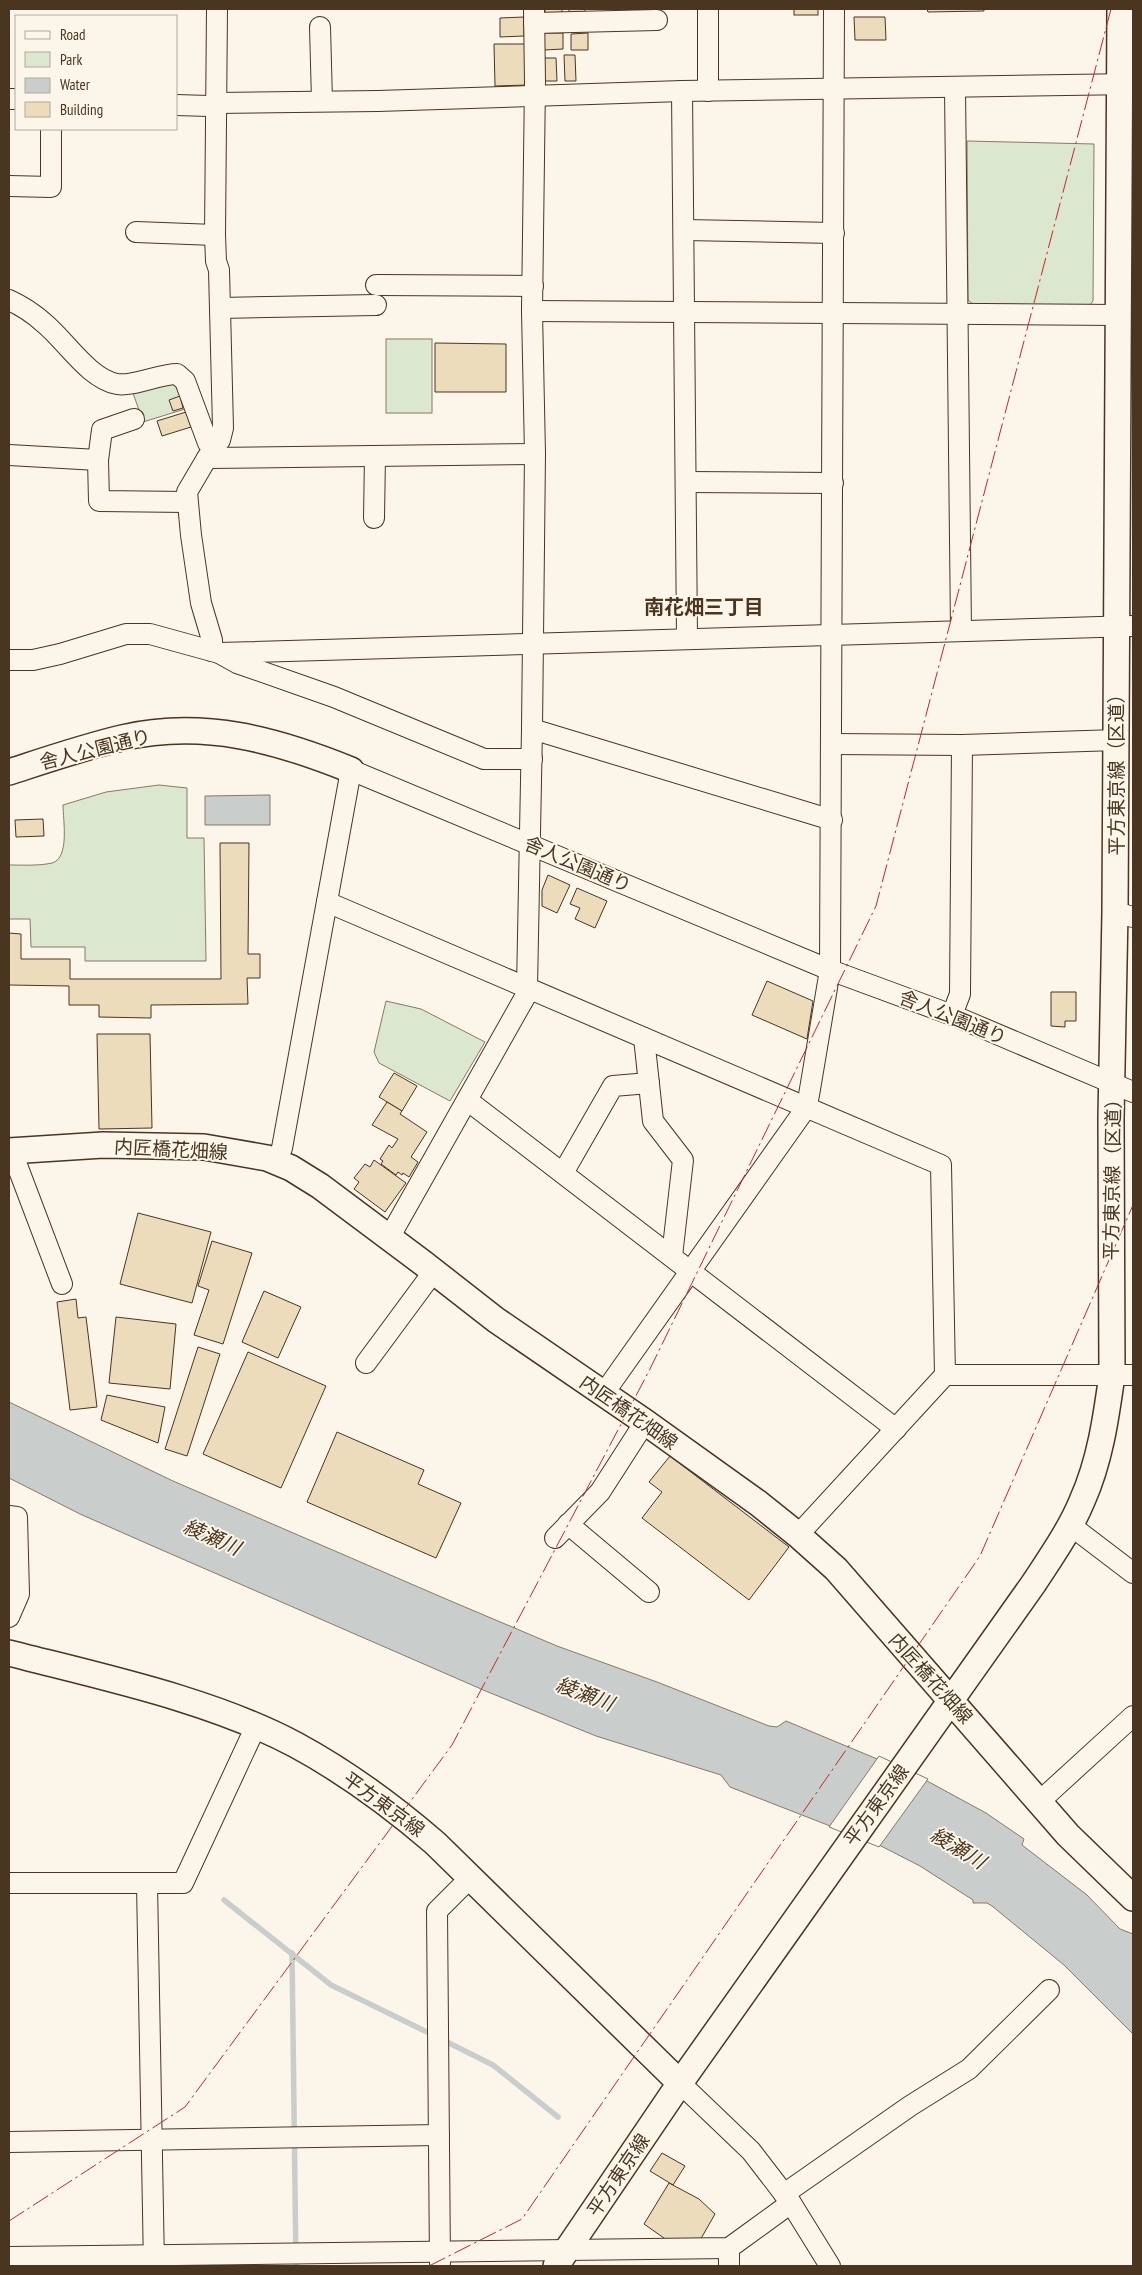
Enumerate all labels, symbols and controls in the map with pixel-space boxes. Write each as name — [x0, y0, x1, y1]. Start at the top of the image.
legend — [15, 15, 178, 130]
text: Road — [60, 25, 86, 44]
text: Park — [60, 50, 82, 69]
text: Water — [60, 75, 91, 94]
text: Building — [60, 100, 103, 119]
district label: 南花畑三丁目 — [644, 594, 764, 620]
street label: 平方東京線（区道） — [1104, 684, 1128, 856]
street label: 舎人公園通り — [37, 724, 153, 774]
street label: 舎人公園通り — [521, 831, 635, 897]
street label: 舎人公園通り — [896, 985, 1010, 1049]
street label: 平方東京線（区道） — [1099, 1089, 1125, 1261]
street label: 内匠橋花畑線 — [113, 1134, 229, 1164]
street label: 内匠橋花畑線 — [575, 1369, 683, 1455]
water label: 綾瀬川 — [179, 1513, 247, 1562]
street label: 内匠橋花畑線 — [884, 1628, 978, 1728]
water label: 綾瀬川 — [552, 1671, 620, 1718]
street label: 平方東京線 — [838, 1760, 914, 1850]
street label: 平方東京線 — [339, 1766, 429, 1842]
water label: 綾瀬川 — [926, 1821, 992, 1876]
street label: 平方東京線 — [581, 2129, 655, 2221]

